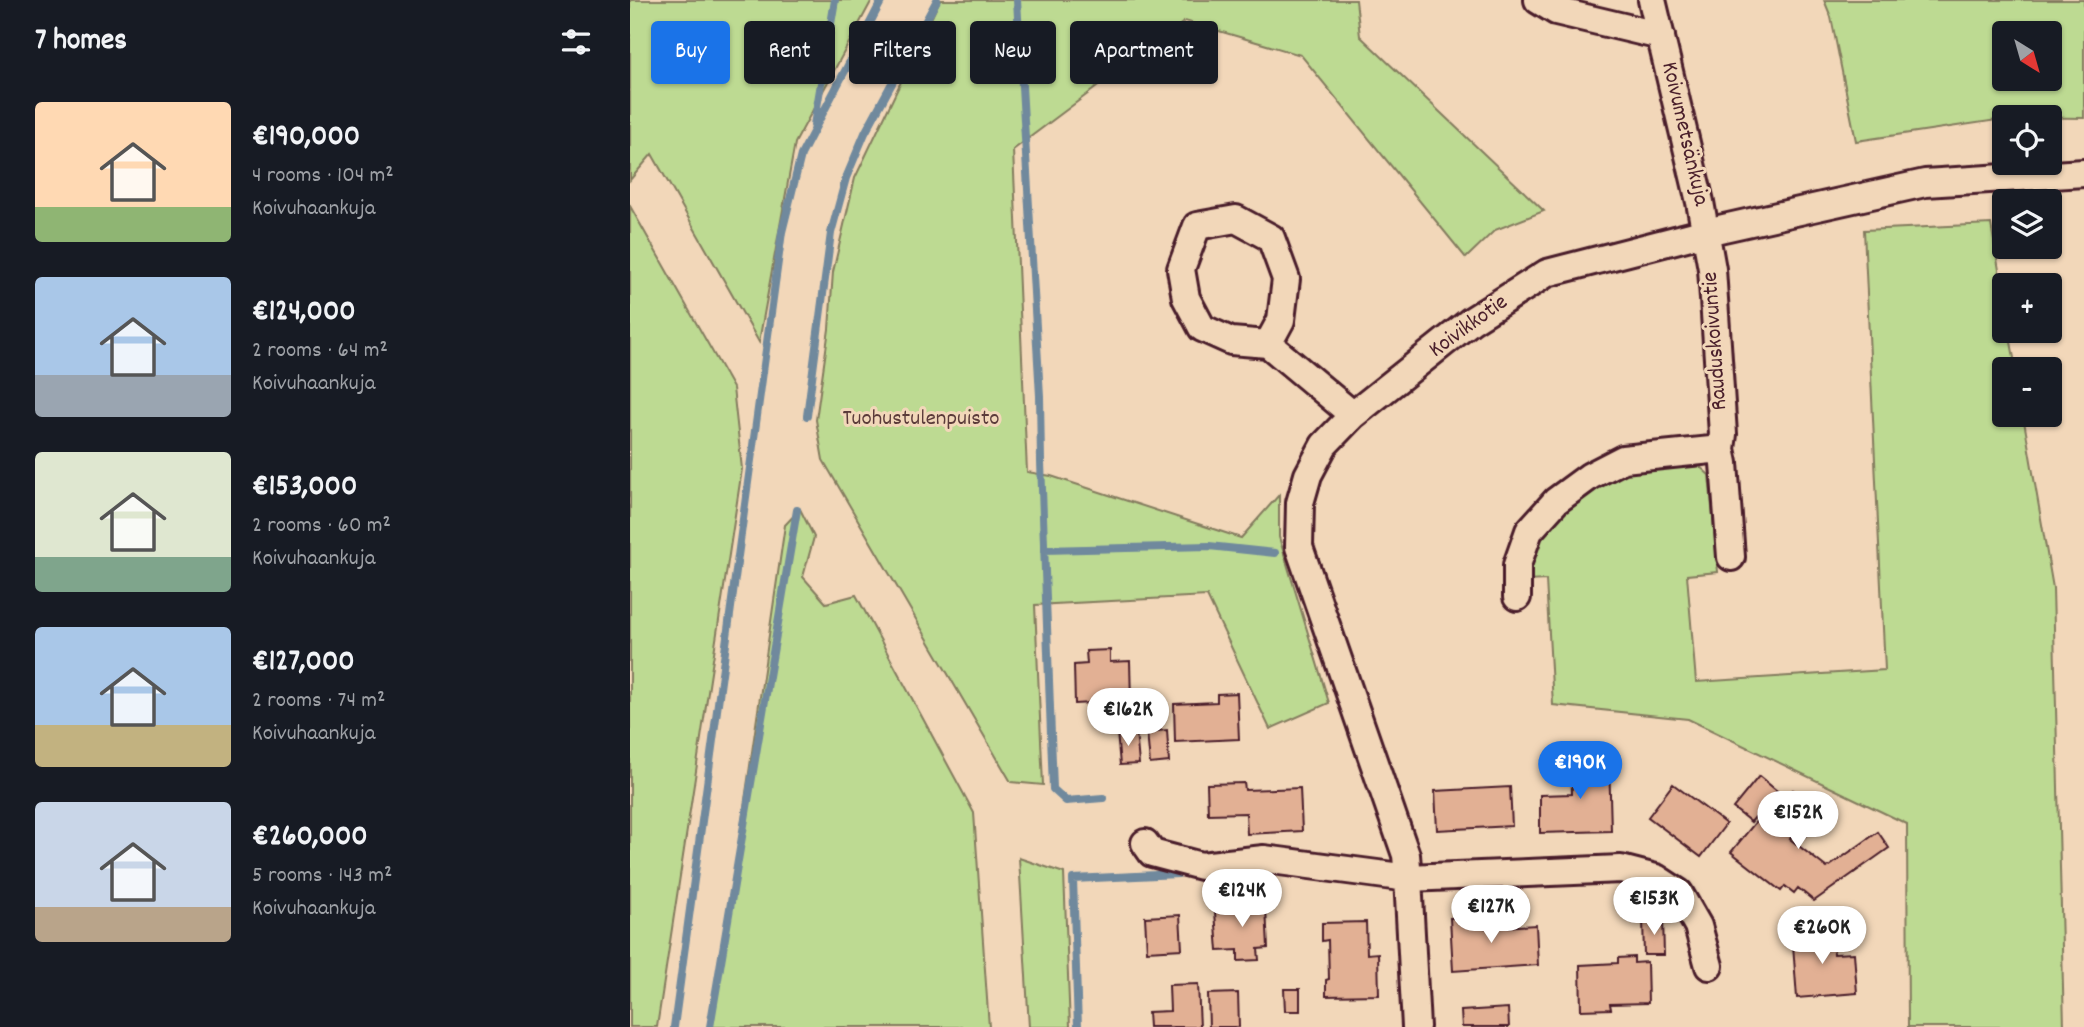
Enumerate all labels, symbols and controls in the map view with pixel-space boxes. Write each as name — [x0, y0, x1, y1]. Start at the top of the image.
text: 7 homes — [35, 21, 127, 64]
chip: Buy — [651, 21, 730, 84]
chip: Rent — [744, 21, 835, 84]
chip: Filters — [849, 21, 956, 84]
chip: New — [970, 21, 1056, 84]
chip: Apartment — [1070, 21, 1218, 84]
north arrow — [1992, 21, 2062, 91]
map controls — [1992, 21, 2062, 427]
icon: filters — [557, 23, 595, 61]
street label: Koivumetsänkuja — [1651, 59, 1717, 210]
button: locate — [1992, 105, 2062, 175]
text: €190,000 — [252, 117, 360, 160]
icon: home — [91, 130, 175, 214]
text: 4 rooms · 104 m² — [252, 160, 394, 193]
button: layers — [1992, 189, 2062, 259]
text: Koivuhaankuja — [252, 193, 375, 226]
street label: Rauduskoivuntie — [1695, 270, 1737, 412]
button: + — [1992, 273, 2062, 343]
street label: Koivikkotie — [1423, 287, 1515, 367]
text: €124,000 — [252, 292, 356, 335]
icon: home — [91, 305, 175, 389]
text: 2 rooms · 64 m² — [252, 335, 388, 368]
button: − — [1992, 357, 2062, 427]
text: Koivuhaankuja — [252, 368, 375, 401]
park label: Tuohustulenpuisto — [842, 403, 1000, 436]
text: €153,000 — [252, 467, 357, 510]
icon: home — [91, 480, 175, 564]
text: 2 rooms · 60 m² — [252, 510, 391, 543]
text: Koivuhaankuja — [252, 543, 375, 576]
text: €127,000 — [252, 642, 355, 685]
icon: home — [91, 655, 175, 739]
text: 2 rooms · 74 m² — [252, 685, 385, 718]
pin: €162K — [1079, 688, 1177, 748]
text: €162K — [1103, 694, 1153, 727]
text: Koivuhaankuja — [252, 718, 375, 751]
pin: €190K — [1531, 742, 1629, 801]
text: €190K — [1554, 747, 1606, 780]
pin: €152K — [1749, 792, 1847, 851]
text: €152K — [1773, 797, 1823, 830]
text: €260,000 — [252, 817, 368, 860]
icon: home — [91, 830, 175, 914]
text: 5 rooms · 143 m² — [252, 860, 392, 893]
pin: €124K — [1193, 870, 1291, 929]
text: €124K — [1218, 875, 1266, 908]
pin: €153K — [1605, 878, 1703, 937]
text: €153K — [1629, 883, 1679, 916]
pin: €127K — [1442, 886, 1540, 945]
text: €127K — [1467, 891, 1515, 924]
text: Koivuhaankuja — [252, 893, 375, 926]
pin: €260K — [1773, 906, 1871, 966]
text: €260K — [1793, 912, 1851, 945]

